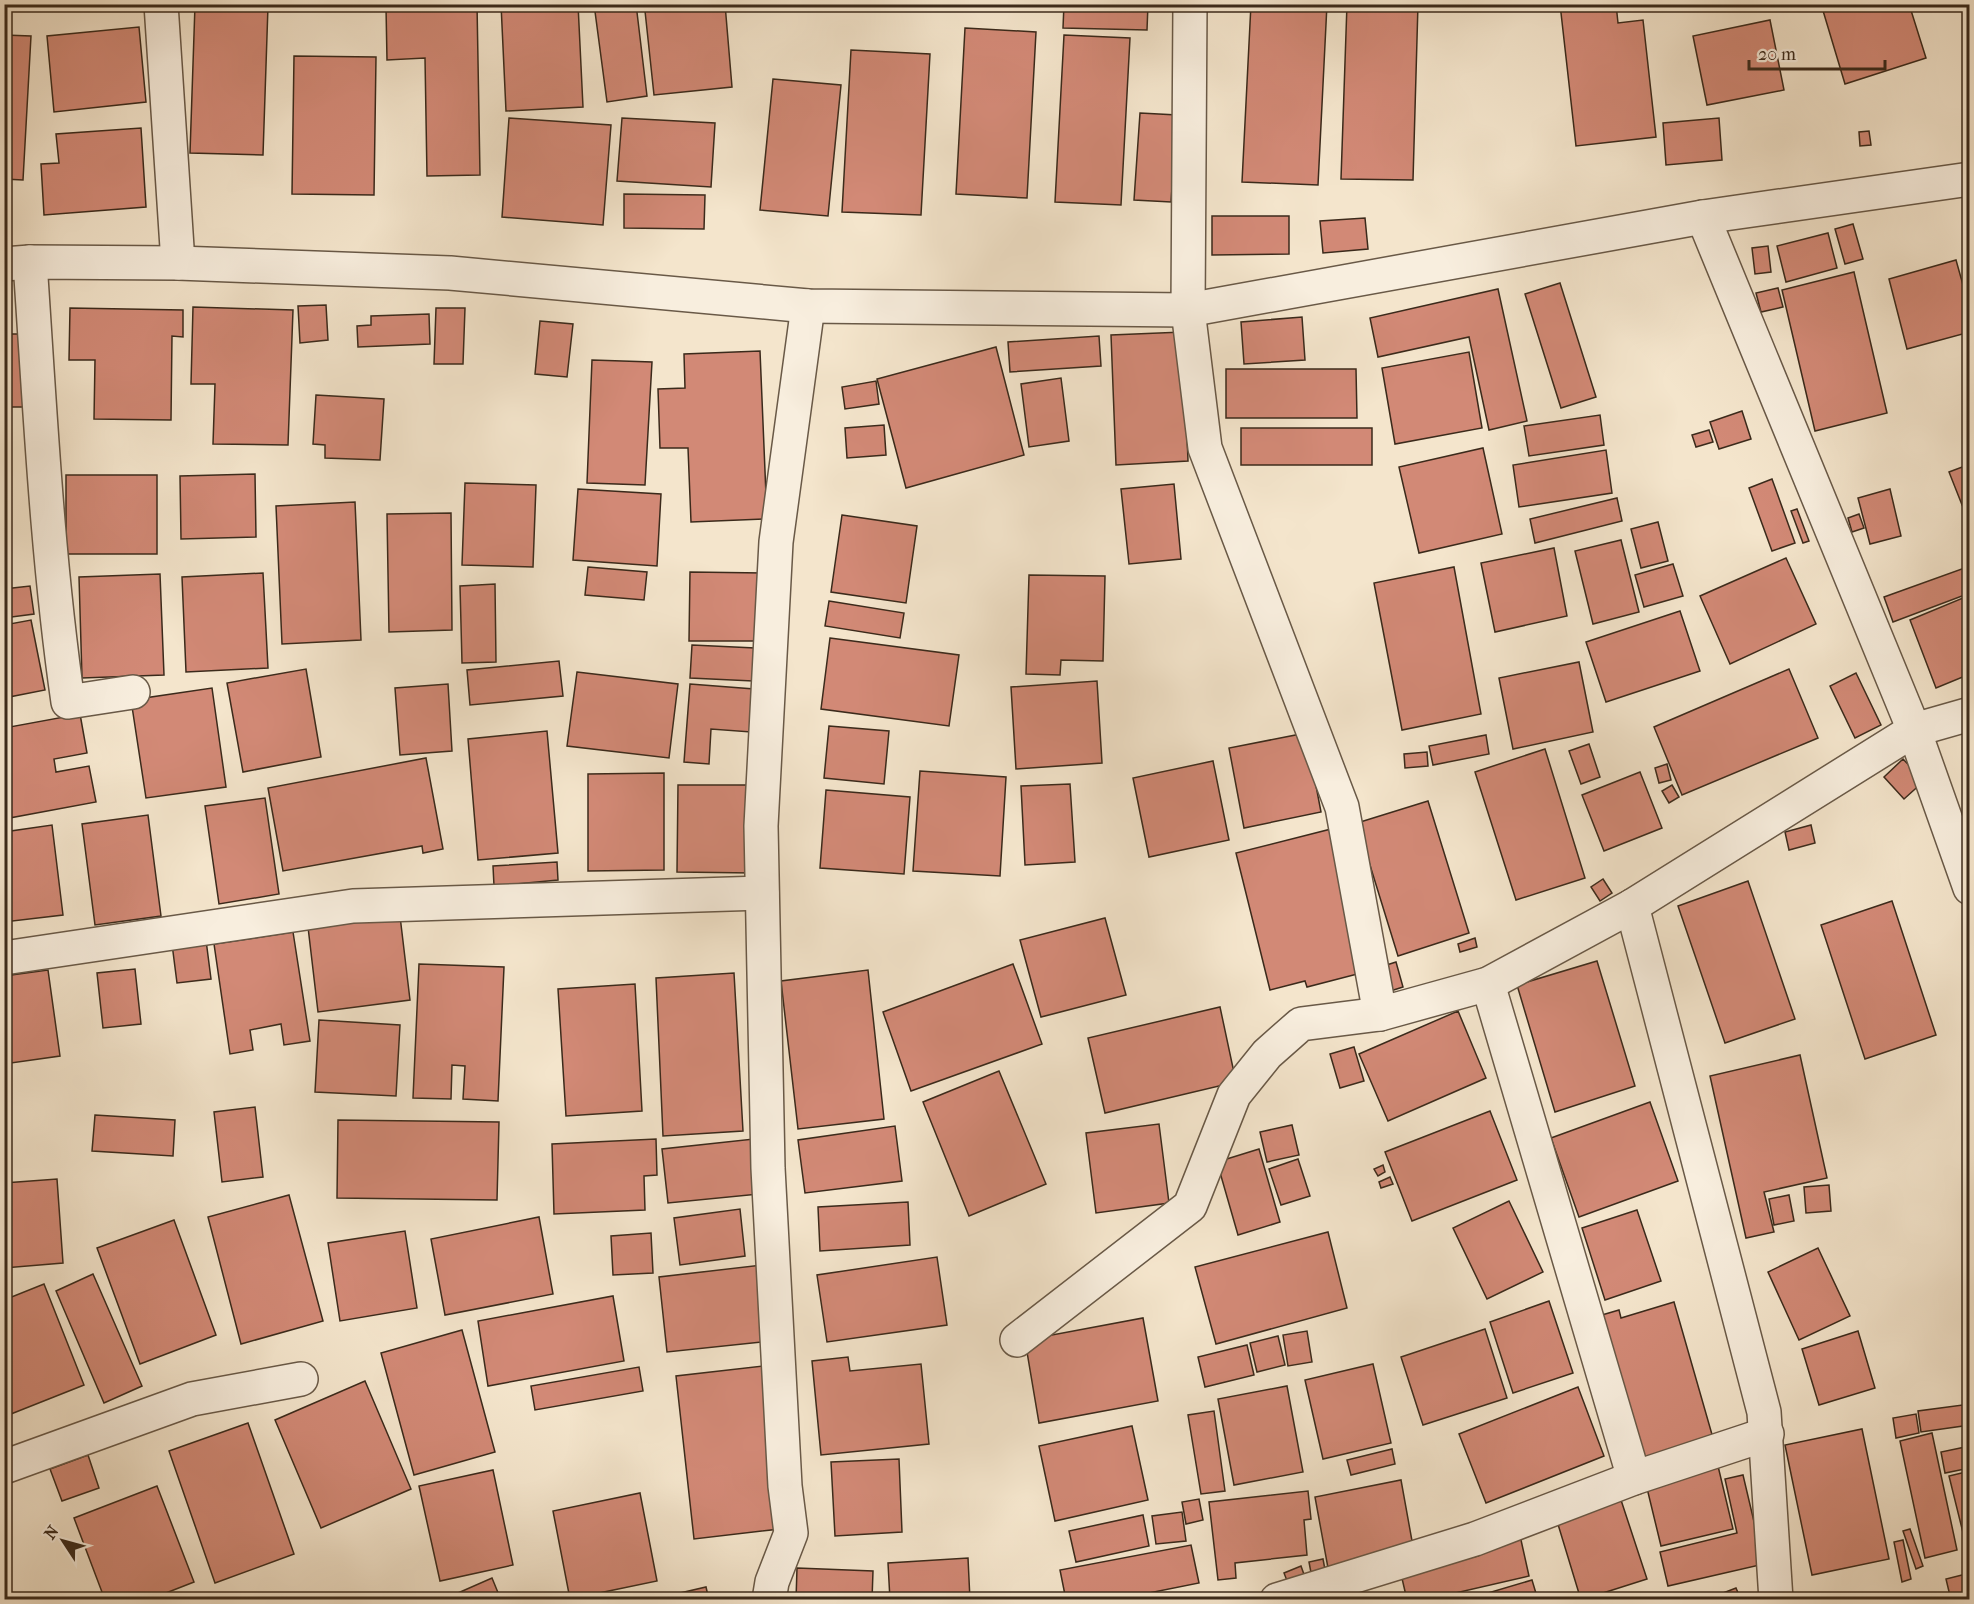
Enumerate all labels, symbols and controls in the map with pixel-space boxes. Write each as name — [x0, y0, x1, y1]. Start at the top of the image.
scale bar — [1749, 33, 1886, 71]
text: 20 m — [1758, 44, 1796, 65]
north arrow — [33, 1511, 93, 1571]
text: N — [40, 1521, 63, 1543]

